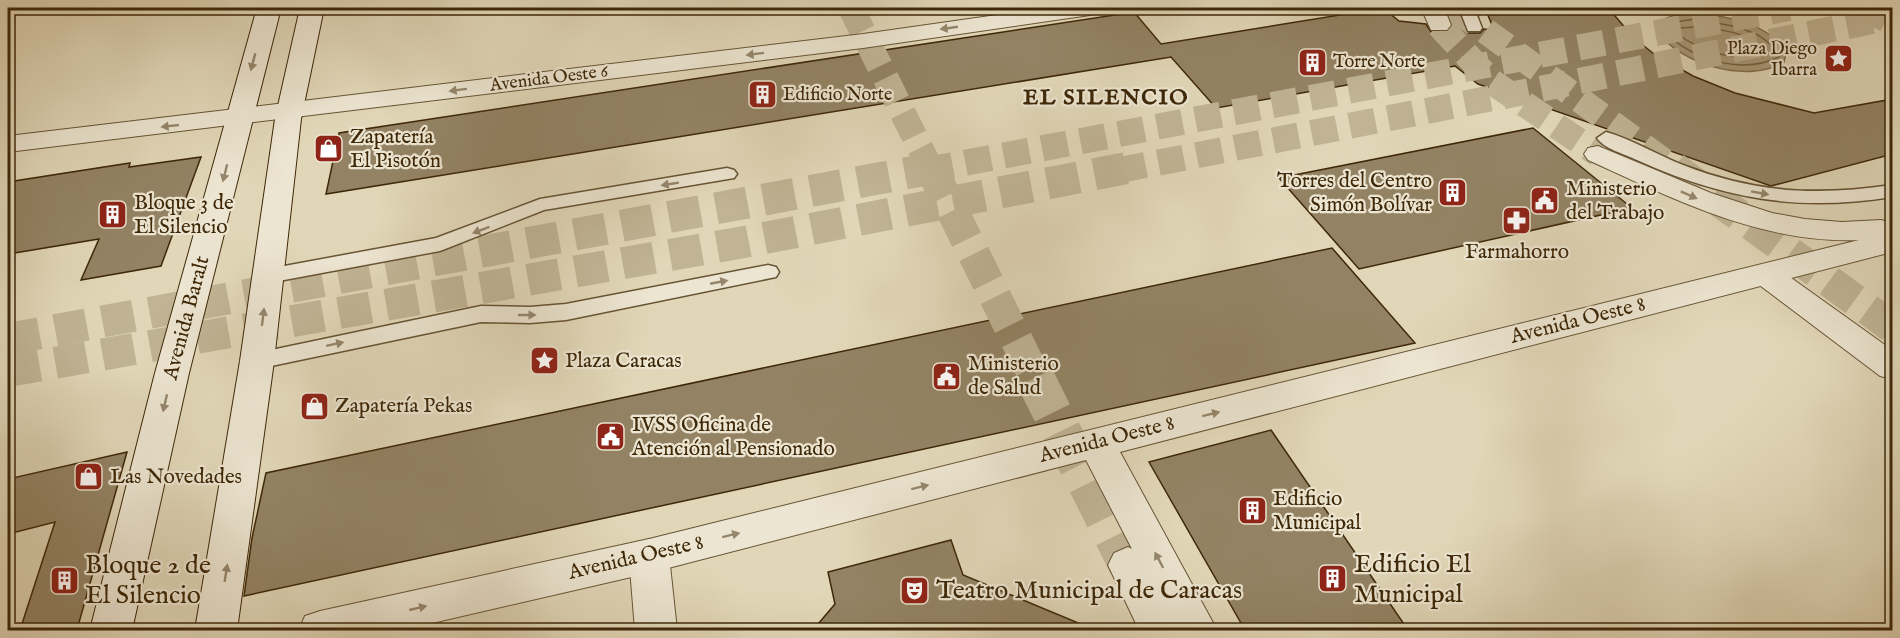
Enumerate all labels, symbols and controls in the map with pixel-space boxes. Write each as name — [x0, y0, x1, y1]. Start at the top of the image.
one-way arrow — [939, 24, 958, 33]
place label: Plaza Diego Ibarra — [1727, 38, 1817, 82]
place icon: Plaza Diego Ibarra — [1822, 43, 1854, 75]
building icon: Torre Norte — [1296, 46, 1328, 78]
one-way arrow — [746, 49, 765, 59]
place label: Torre Norte — [1333, 51, 1425, 74]
one-way arrow — [248, 53, 258, 71]
street label: Avenida Oeste 6 — [488, 60, 610, 98]
building icon: Edificio Norte — [746, 79, 778, 111]
place label: Edificio Norte — [783, 84, 892, 107]
district label: EL SILENCIO — [1023, 84, 1189, 112]
one-way arrow — [448, 85, 467, 95]
one-way arrow — [161, 121, 180, 131]
place label: Zapatería El Pisotón — [350, 124, 441, 175]
shop icon: Zapatería El Pisotón — [313, 133, 345, 165]
one-way arrow — [219, 164, 229, 183]
place label: Torres del Centro Simón Bolívar — [1277, 168, 1432, 219]
place label: Ministerio del Trabajo — [1566, 176, 1664, 227]
building icon: Torres del Centro Simón Bolívar — [1437, 177, 1469, 209]
one-way arrow — [660, 179, 679, 188]
public building icon: Ministerio del Trabajo — [1529, 185, 1561, 217]
one-way arrow — [1750, 188, 1769, 197]
place label: Bloque 3 de El Silencio — [134, 190, 234, 241]
one-way arrow — [1681, 191, 1698, 200]
building icon: Bloque 3 de El Silencio — [97, 199, 129, 231]
pharmacy icon: Farmahorro — [1501, 205, 1533, 237]
one-way arrow — [472, 225, 490, 235]
place label: Farmahorro — [1465, 239, 1569, 266]
street label: Avenida Baralt — [157, 253, 216, 384]
one-way arrow — [709, 277, 728, 286]
street label: Avenida Oeste 8 — [1507, 291, 1648, 351]
one-way arrow — [258, 308, 267, 327]
one-way arrow — [517, 310, 536, 319]
one-way arrow — [326, 339, 345, 348]
place icon: Plaza Caracas — [528, 345, 560, 377]
place label: Plaza Caracas — [565, 348, 682, 375]
place label: Ministerio de Salud — [968, 351, 1059, 402]
public building icon: Ministerio de Salud — [931, 360, 963, 392]
shop icon: Zapatería Pekas — [298, 390, 330, 422]
place label: Zapatería Pekas — [335, 393, 472, 420]
one-way arrow — [160, 394, 169, 413]
one-way arrow — [1202, 408, 1220, 418]
street label: Avenida Oeste 8 — [1036, 410, 1177, 470]
place label: IVSS Oficina de Atención al Pensionado — [631, 412, 835, 463]
public building icon: IVSS Oficina de Atención al Pensionado — [595, 421, 627, 453]
shop icon: Las Novedades — [73, 461, 105, 493]
place label: Las Novedades — [110, 464, 242, 491]
one-way arrow — [911, 482, 929, 492]
place label: Edificio Municipal — [1273, 486, 1361, 537]
building icon: Edificio Municipal — [1236, 495, 1268, 527]
street label: Avenida Oeste 8 — [565, 529, 706, 587]
one-way arrow — [722, 529, 740, 539]
place label: Edificio El Municipal — [1354, 548, 1472, 611]
place label: Bloque 2 de El Silencio — [85, 549, 211, 612]
one-way arrow — [1154, 552, 1163, 569]
one-way arrow — [222, 563, 231, 582]
building icon: Edificio El Municipal — [1317, 563, 1349, 595]
building icon: Bloque 2 de El Silencio — [48, 564, 80, 596]
theatre icon: Teatro Municipal de Caracas — [899, 574, 931, 606]
place label: Teatro Municipal de Caracas — [936, 574, 1242, 607]
one-way arrow — [409, 603, 428, 612]

